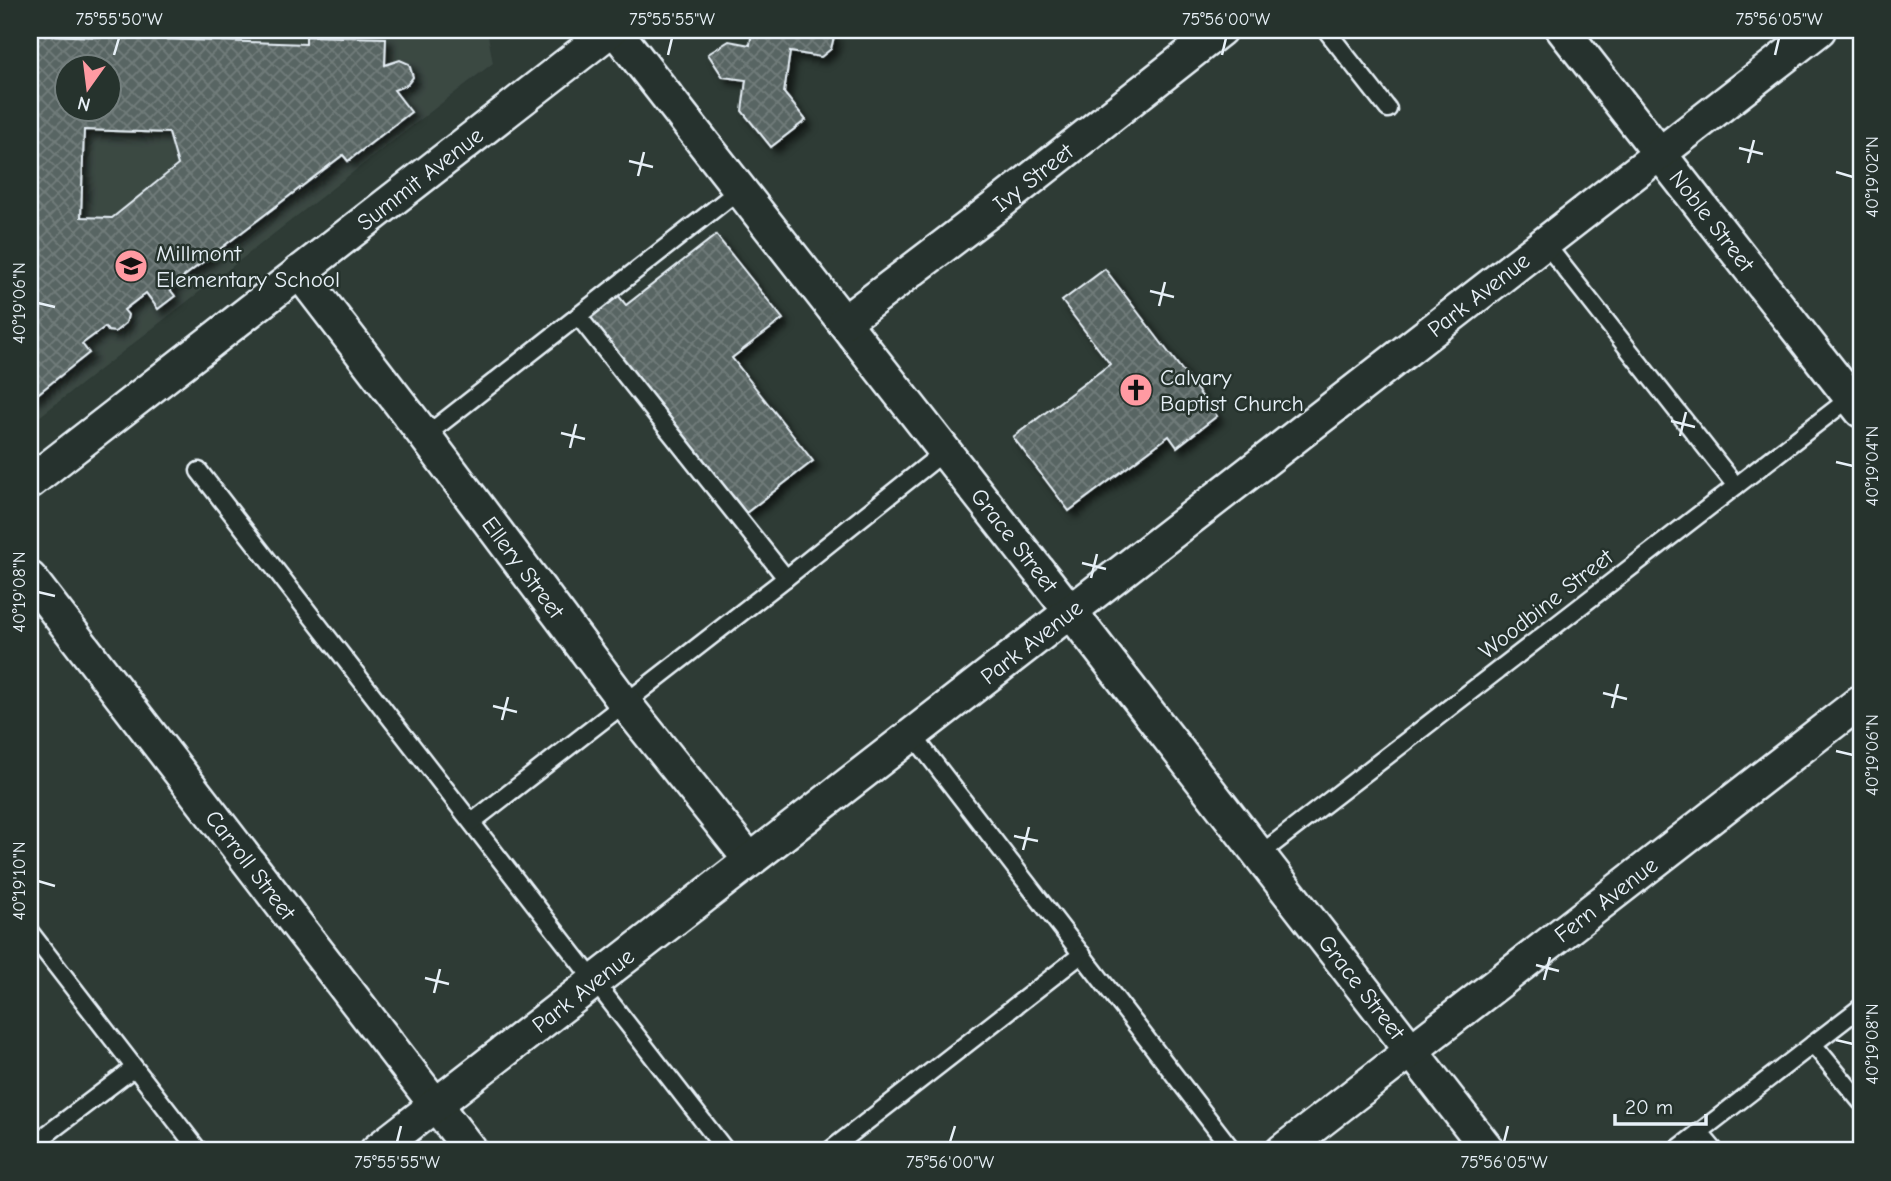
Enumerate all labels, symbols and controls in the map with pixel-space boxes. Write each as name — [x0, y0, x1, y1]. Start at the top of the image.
text: 75°55'50"W — [75, 9, 163, 30]
text: 75°55'55"W — [629, 9, 715, 30]
text: 75°56'00"W — [1182, 9, 1271, 30]
text: 75°56'05"W — [1735, 9, 1823, 30]
north arrow — [52, 52, 122, 122]
text: N — [75, 91, 93, 116]
street label: Summit Avenue — [352, 121, 488, 236]
text: 40°19'02"N — [1862, 136, 1883, 218]
street label: Ivy Street — [988, 137, 1079, 217]
street label: Noble Street — [1664, 164, 1761, 278]
place label: Millmont Elementary School — [156, 240, 340, 293]
school or university icon: Millmont Elementary School — [112, 247, 150, 285]
street label: Park Avenue — [1422, 247, 1535, 343]
text: 40°19'06"N — [9, 262, 30, 344]
place label: Calvary Baptist Church — [1160, 364, 1304, 417]
church icon: Calvary Baptist Church — [1117, 371, 1155, 409]
text: 40°19'04"N — [1862, 426, 1883, 506]
street label: Grace Street — [965, 483, 1065, 599]
street label: Ellery Street — [477, 511, 571, 625]
street label: Woodbine Street — [1474, 542, 1619, 665]
text: 40°19'08"N — [9, 551, 30, 633]
street label: Park Avenue — [975, 594, 1088, 690]
text: 40°19'06"N — [1862, 714, 1883, 796]
street label: Carroll Street — [200, 805, 302, 926]
text: 40°19'10"N — [9, 841, 30, 921]
street label: Fern Avenue — [1549, 851, 1663, 948]
street label: Grace Street — [1313, 929, 1412, 1046]
street label: Park Avenue — [527, 942, 639, 1038]
text: 40°19'08"N — [1862, 1003, 1883, 1085]
scale bar — [1615, 1083, 1706, 1127]
text: 20 m — [1625, 1095, 1673, 1119]
text: 75°55'55"W — [354, 1152, 440, 1173]
text: 75°56'00"W — [906, 1152, 995, 1173]
text: 75°56'05"W — [1460, 1152, 1548, 1173]

